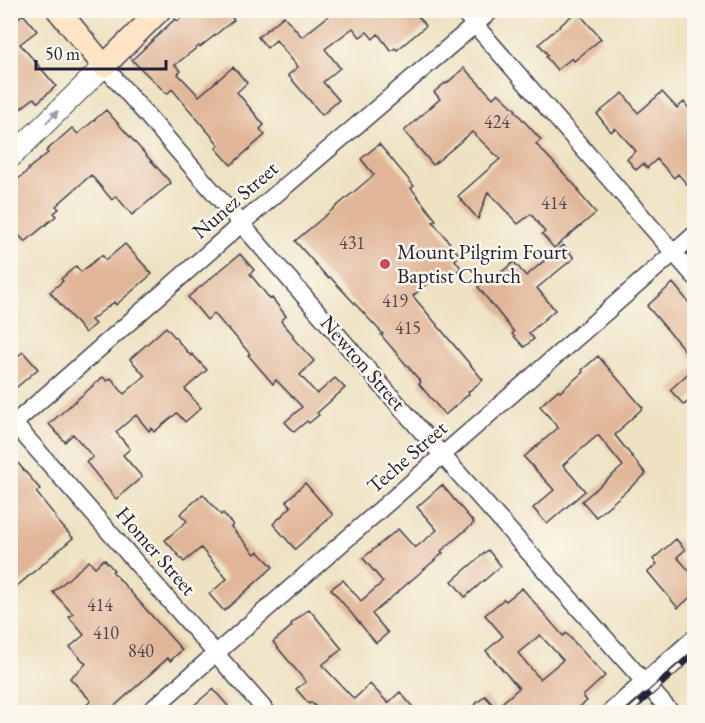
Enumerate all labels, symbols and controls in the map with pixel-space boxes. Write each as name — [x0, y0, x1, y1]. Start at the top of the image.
scale bar — [36, 33, 166, 71]
text: 50 m — [45, 42, 80, 65]
one-way arrow — [45, 110, 60, 124]
house number: 424 — [484, 110, 510, 133]
street label: Nunez Street — [186, 155, 284, 244]
house number: 414 — [541, 191, 567, 214]
house number: 431 — [339, 231, 365, 254]
place label: Mount Pilgrim Fourt Baptist Church — [397, 238, 568, 289]
marker: Mount Pilgrim Fourt Baptist Church — [378, 257, 392, 271]
house number: 419 — [382, 289, 408, 312]
street label: Newton Street — [315, 309, 412, 416]
house number: 415 — [395, 316, 421, 339]
street label: Teche Street — [361, 414, 453, 499]
street label: Homer Street — [110, 501, 203, 601]
house number: 414 — [87, 593, 113, 616]
house number: 410 — [93, 621, 119, 644]
house number: 840 — [128, 639, 154, 662]

